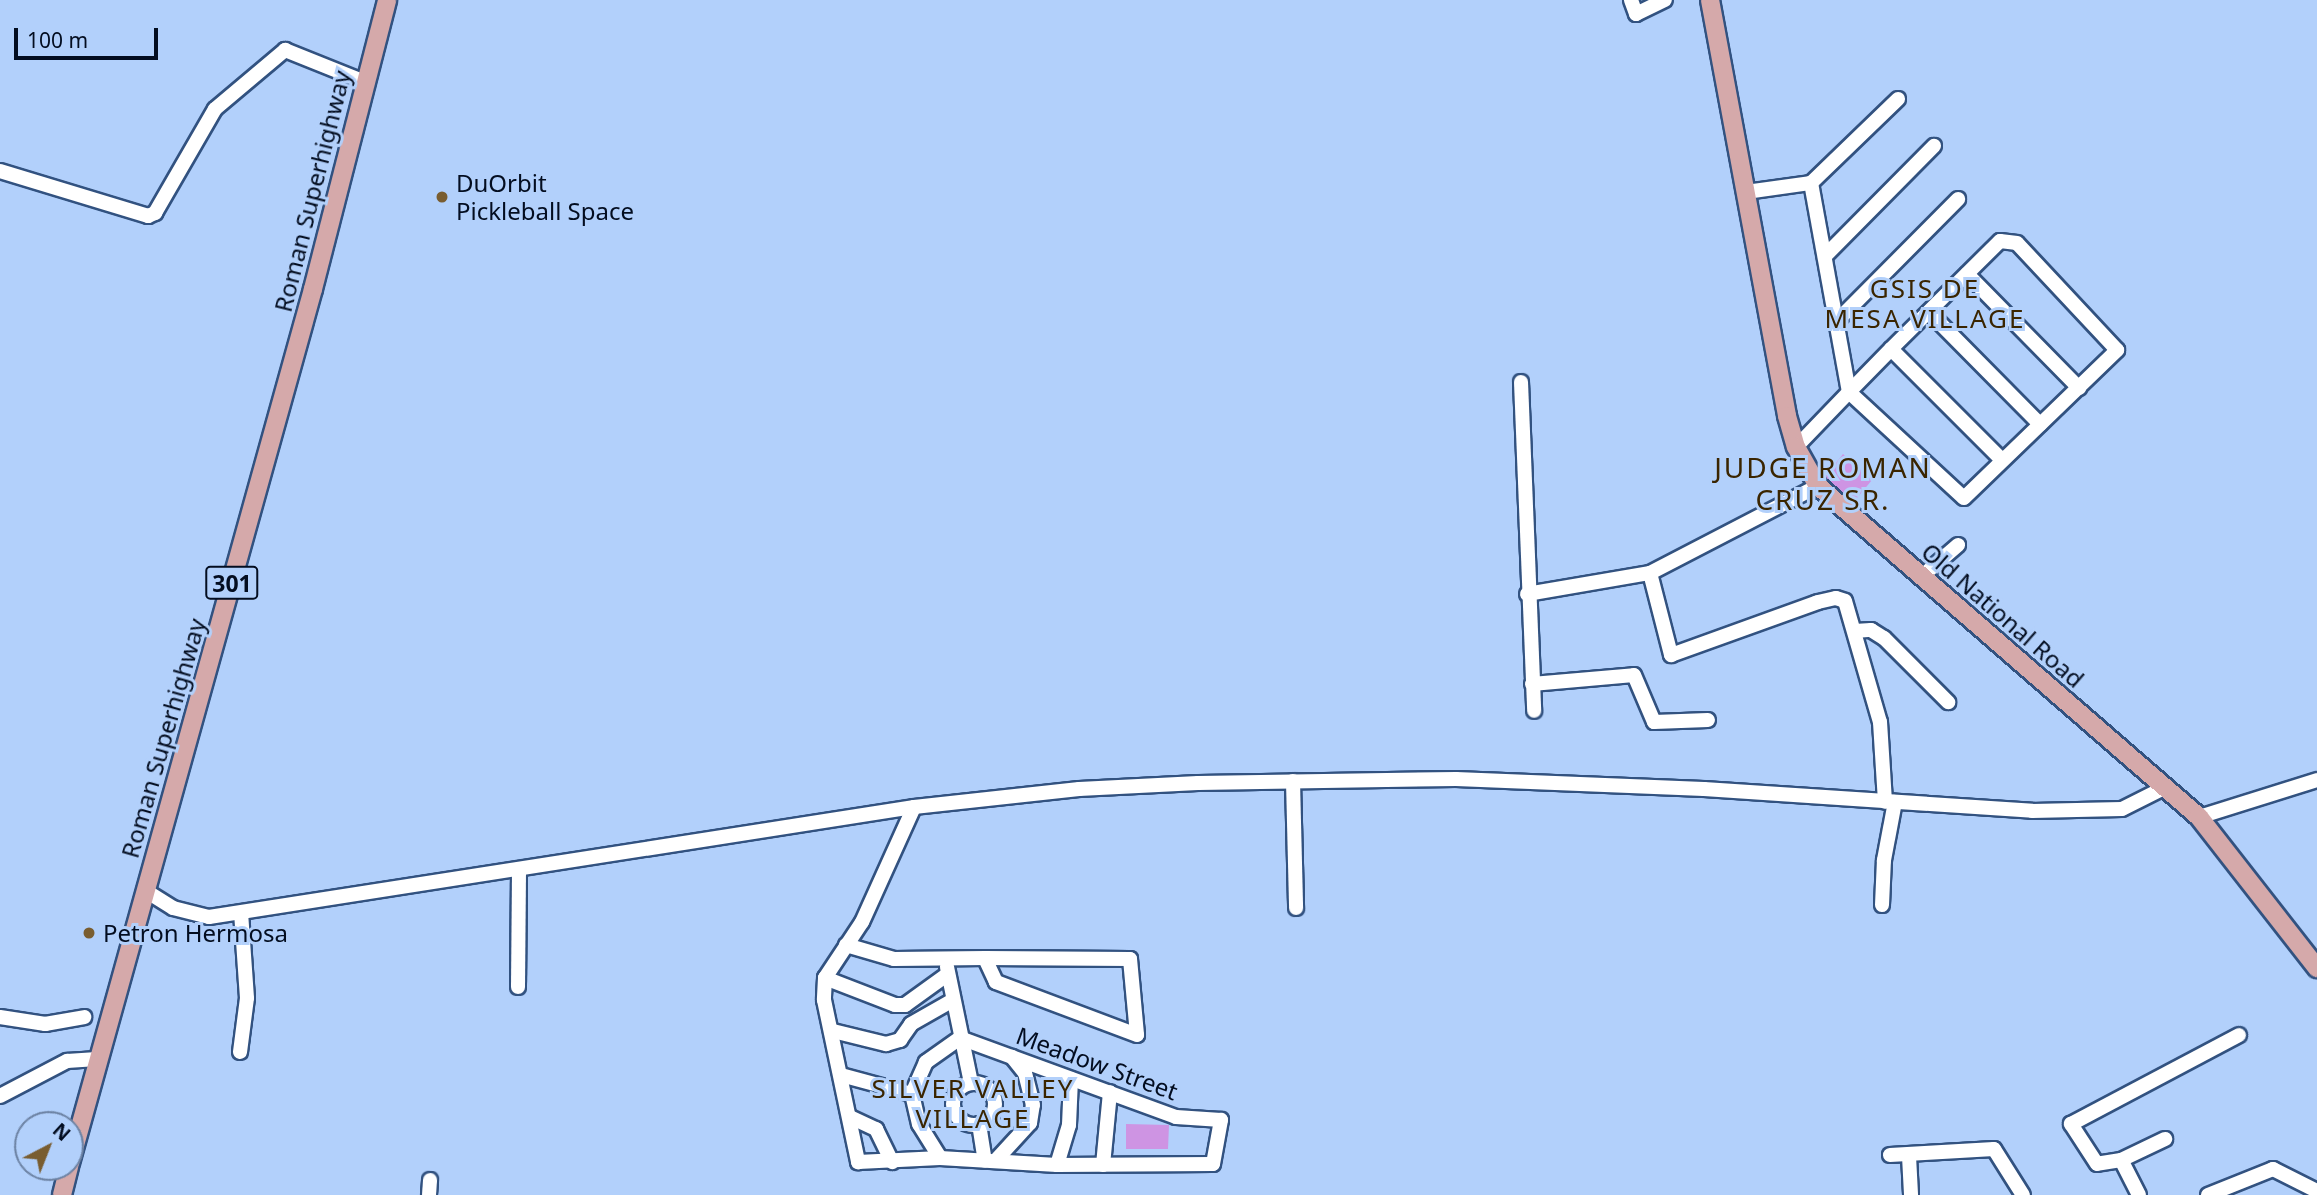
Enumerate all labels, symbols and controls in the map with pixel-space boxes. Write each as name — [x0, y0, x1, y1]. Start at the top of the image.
scale bar — [18, 14, 161, 58]
text: 100 m — [27, 26, 88, 54]
street label: Roman Superhighway — [268, 67, 356, 315]
place label: DuOrbit Pickleball Space — [456, 169, 634, 225]
marker: DuOrbit Pickleball Space — [434, 189, 450, 205]
district label: GSIS DE MESA VILLAGE — [1826, 273, 2024, 334]
district label: JUDGE ROMAN CRUZ SR. — [1716, 450, 1930, 516]
street label: Old National Road — [1916, 537, 2090, 693]
road number: 301 — [204, 564, 260, 603]
street label: Roman Superhighway — [115, 615, 211, 861]
place label: Petron Hermosa — [103, 919, 288, 947]
marker: Petron Hermosa — [81, 925, 97, 941]
street label: Meadow Street — [1012, 1020, 1182, 1106]
district label: SILVER VALLEY VILLAGE — [873, 1073, 1073, 1134]
north arrow — [14, 1111, 84, 1181]
text: N — [47, 1117, 76, 1147]

